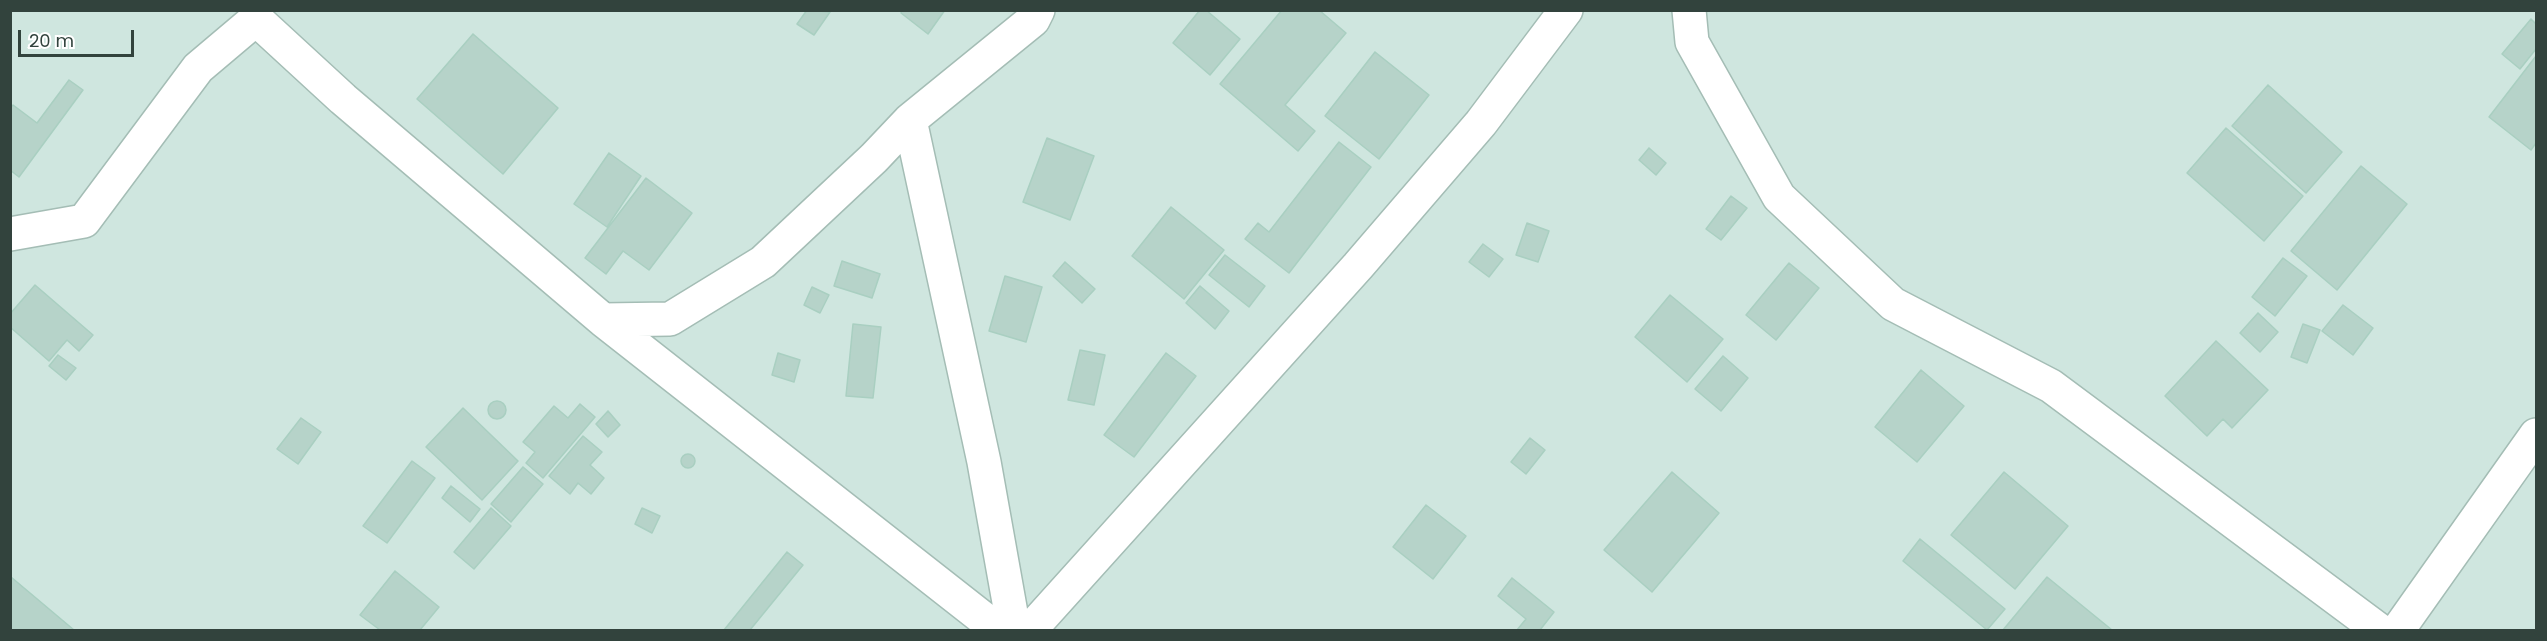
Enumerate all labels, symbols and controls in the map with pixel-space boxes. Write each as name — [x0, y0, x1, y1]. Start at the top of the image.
scale bar — [21, 18, 136, 56]
text: 20 m — [29, 28, 74, 53]

